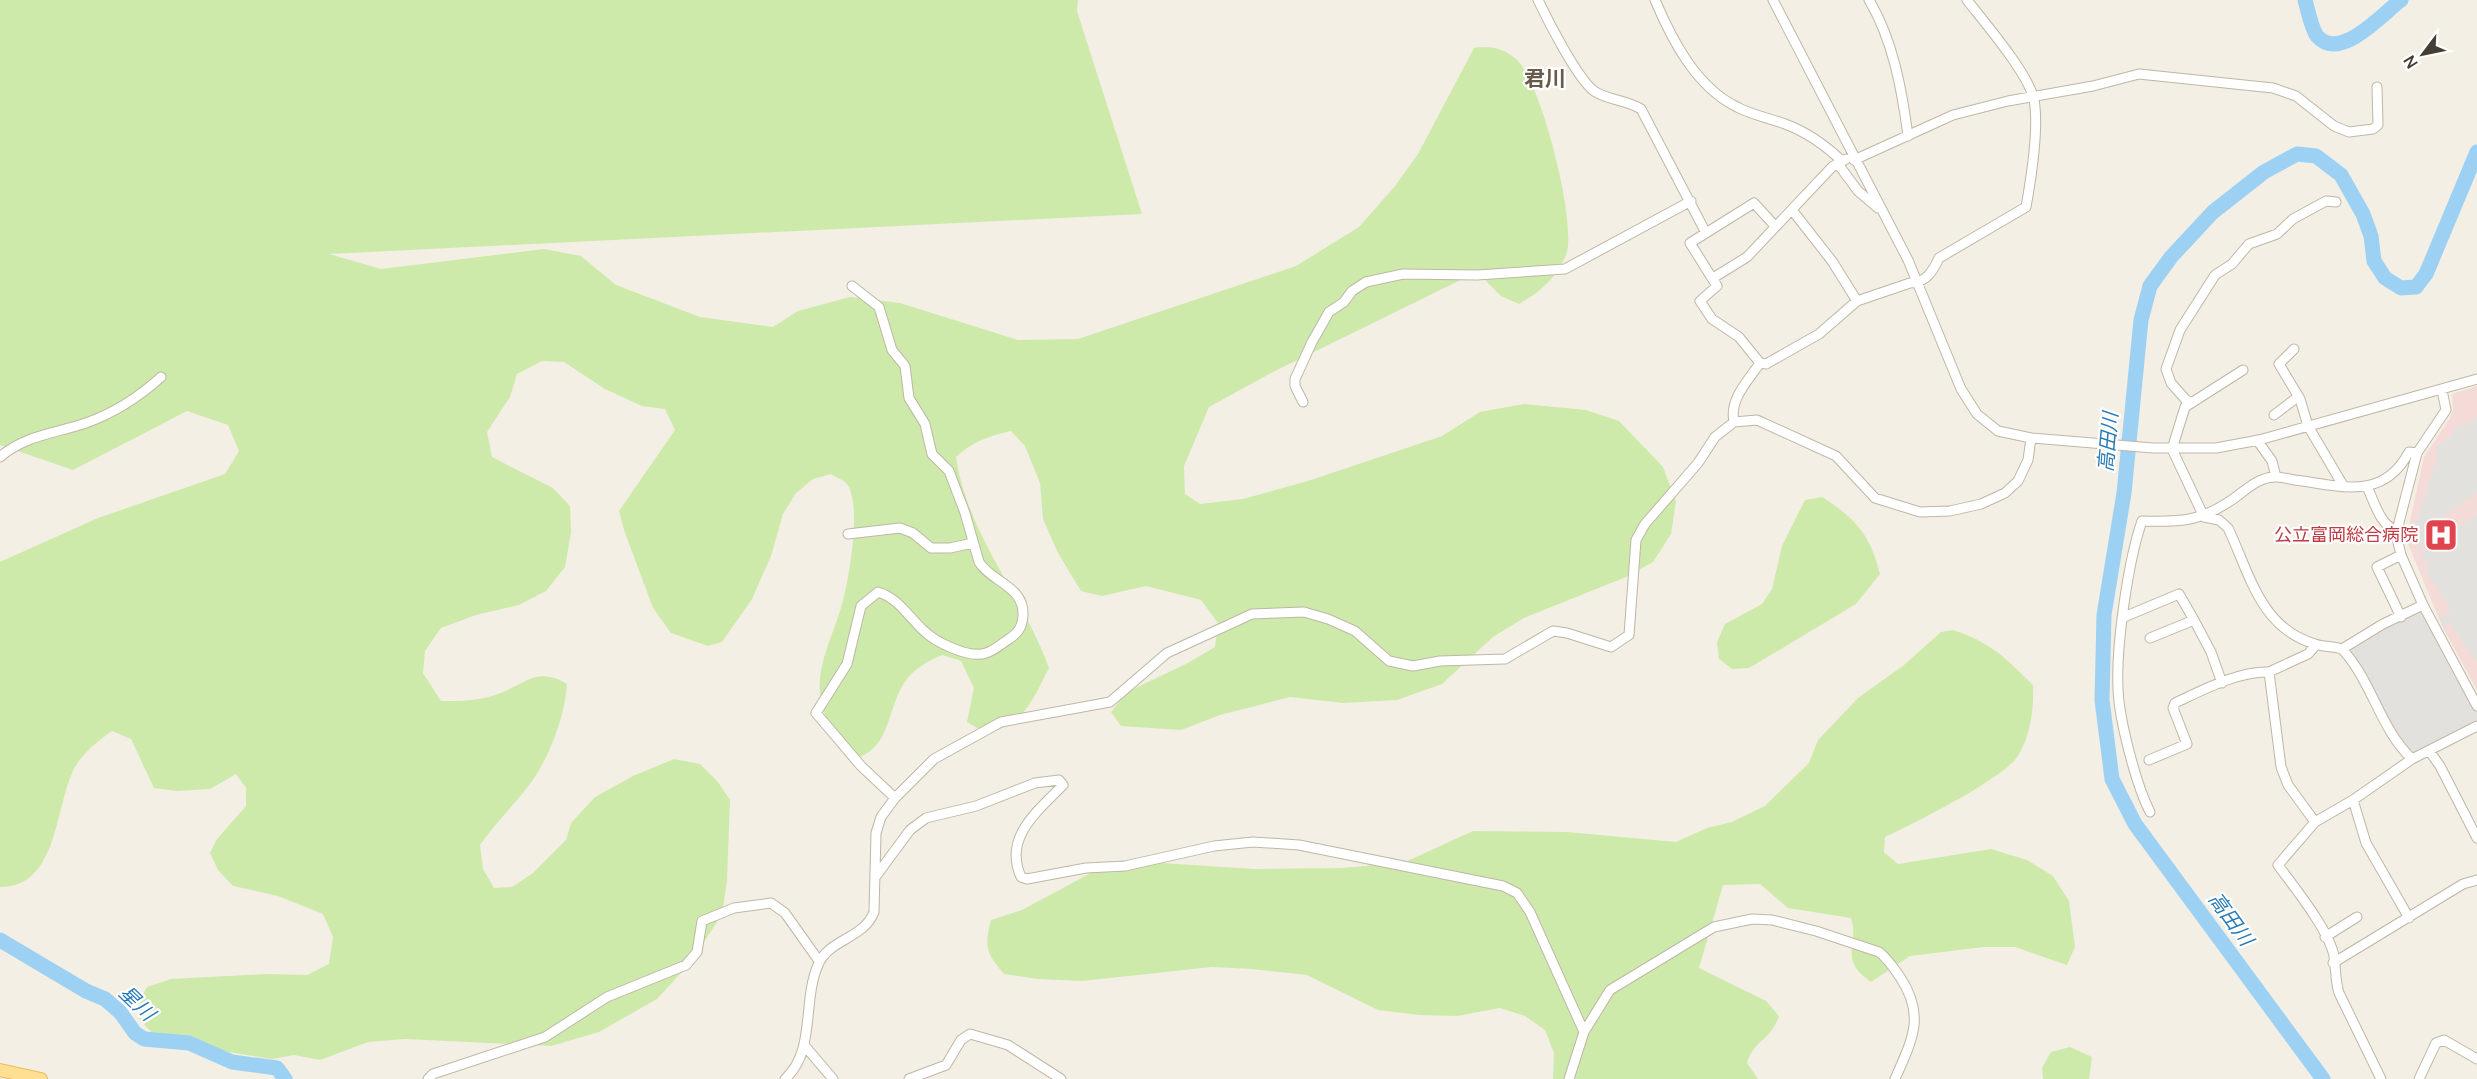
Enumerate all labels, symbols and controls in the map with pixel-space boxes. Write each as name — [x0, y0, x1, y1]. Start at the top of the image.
north arrow — [2393, 24, 2453, 84]
text: N — [2398, 51, 2423, 73]
district label: 君川 — [1524, 64, 1566, 92]
water label: 高田川 — [2091, 409, 2124, 473]
hospital icon: 公立富岡総合病院 — [2423, 517, 2459, 553]
place label: 公立富岡総合病院 — [2274, 522, 2418, 546]
water label: 高田川 — [2203, 887, 2261, 953]
water label: 星川 — [114, 979, 163, 1028]

